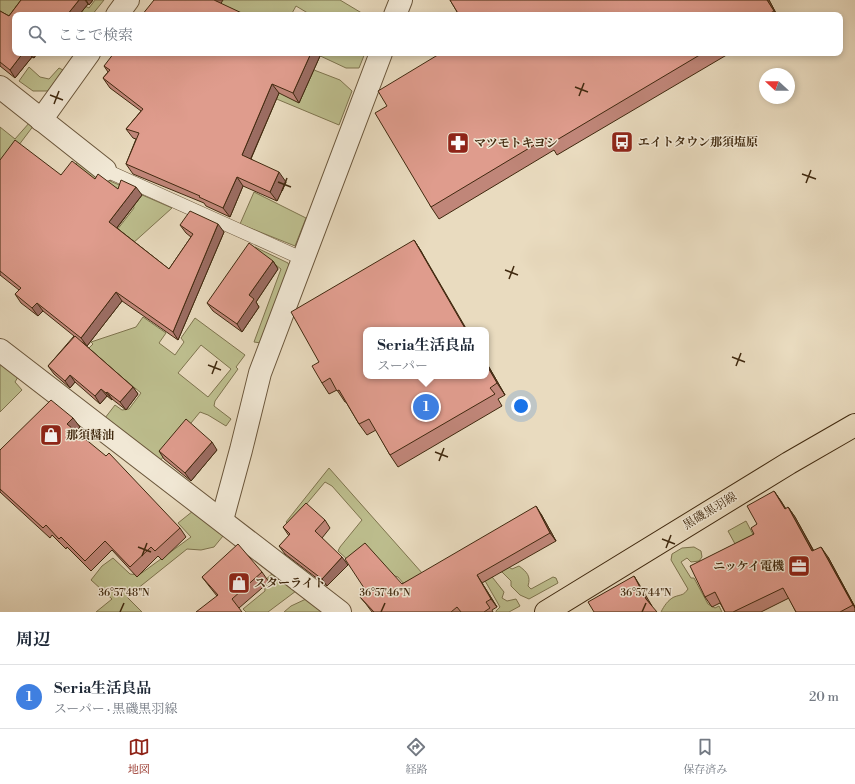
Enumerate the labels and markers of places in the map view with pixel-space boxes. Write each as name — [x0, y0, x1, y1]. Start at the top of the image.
bus stop icon: エイトタウン那須塩原 — [609, 129, 635, 155]
pharmacy icon: マツモトキヨシ — [445, 130, 471, 156]
place label: エイトタウン那須塩原 — [638, 135, 758, 150]
place label: マツモトキヨシ — [474, 136, 558, 151]
pin: 1 — [413, 392, 439, 422]
shop icon: 那須醤油 — [38, 422, 64, 448]
place label: 那須醤油 — [66, 428, 114, 443]
office icon: ニッケイ電機 — [786, 553, 812, 579]
place label: ニッケイ電機 — [713, 559, 784, 574]
shop icon: スターライト — [226, 570, 252, 596]
place label: スターライト — [254, 576, 326, 591]

